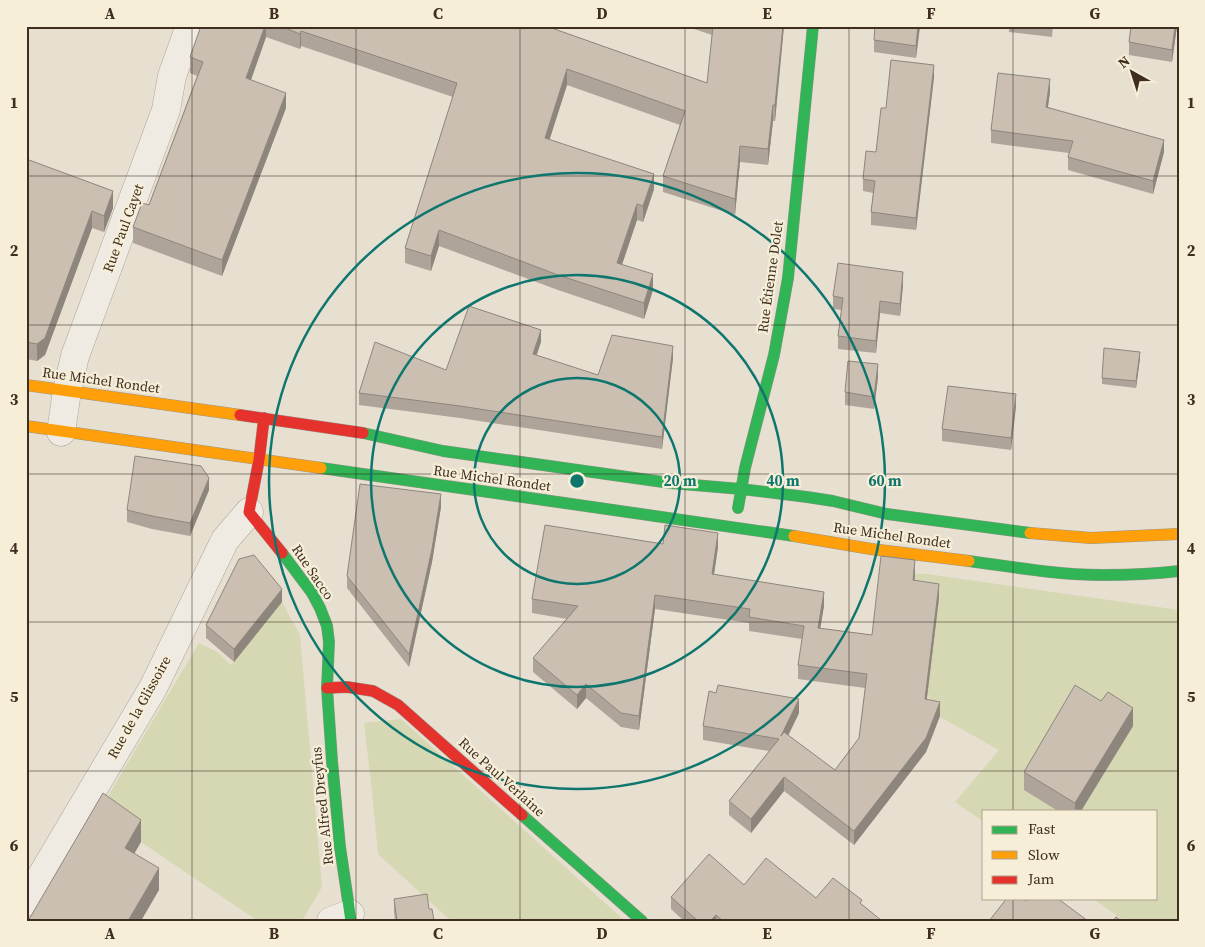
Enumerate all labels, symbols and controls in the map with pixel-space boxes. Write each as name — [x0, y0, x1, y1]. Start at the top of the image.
text: A — [105, 2, 116, 24]
text: B — [269, 2, 280, 24]
text: C — [433, 2, 443, 24]
text: D — [596, 2, 608, 24]
text: E — [762, 2, 772, 24]
text: F — [926, 2, 936, 24]
text: G — [1090, 2, 1101, 24]
north arrow — [1108, 48, 1158, 98]
text: N — [1114, 51, 1134, 73]
text: 1 — [10, 91, 18, 113]
text: 1 — [1187, 91, 1195, 113]
street label: Rue Paul Cayet — [98, 181, 148, 275]
street label: Rue Étienne Dolet — [752, 220, 788, 334]
text: 2 — [10, 239, 19, 261]
text: 2 — [1187, 239, 1196, 261]
street label: Rue Michel Rondet — [41, 362, 162, 398]
text: 3 — [10, 388, 19, 410]
text: 3 — [1187, 388, 1196, 410]
street label: Rue Michel Rondet — [432, 460, 553, 496]
text: 20 m — [663, 470, 697, 491]
text: 40 m — [766, 470, 800, 491]
text: 60 m — [868, 470, 902, 491]
centre of rings — [568, 472, 586, 490]
street label: Rue Michel Rondet — [832, 517, 953, 553]
text: 4 — [10, 537, 19, 559]
text: 4 — [1187, 537, 1196, 559]
street label: Rue Sacco — [287, 540, 339, 604]
street label: Rue de la Glissoire — [102, 652, 176, 762]
text: 5 — [10, 685, 19, 707]
text: 5 — [1187, 685, 1196, 707]
street label: Rue Paul Verlaine — [454, 733, 550, 821]
street label: Rue Alfred Dreyfus — [306, 746, 338, 866]
legend — [982, 810, 1158, 900]
text: Fast — [1028, 818, 1055, 839]
text: 6 — [10, 834, 19, 856]
text: 6 — [1187, 834, 1196, 856]
text: Slow — [1028, 844, 1060, 865]
text: Jam — [1027, 868, 1055, 889]
text: A — [105, 922, 116, 944]
text: B — [269, 922, 280, 944]
text: C — [433, 922, 443, 944]
text: D — [596, 922, 608, 944]
text: E — [762, 922, 772, 944]
text: F — [926, 922, 936, 944]
text: G — [1090, 922, 1101, 944]

